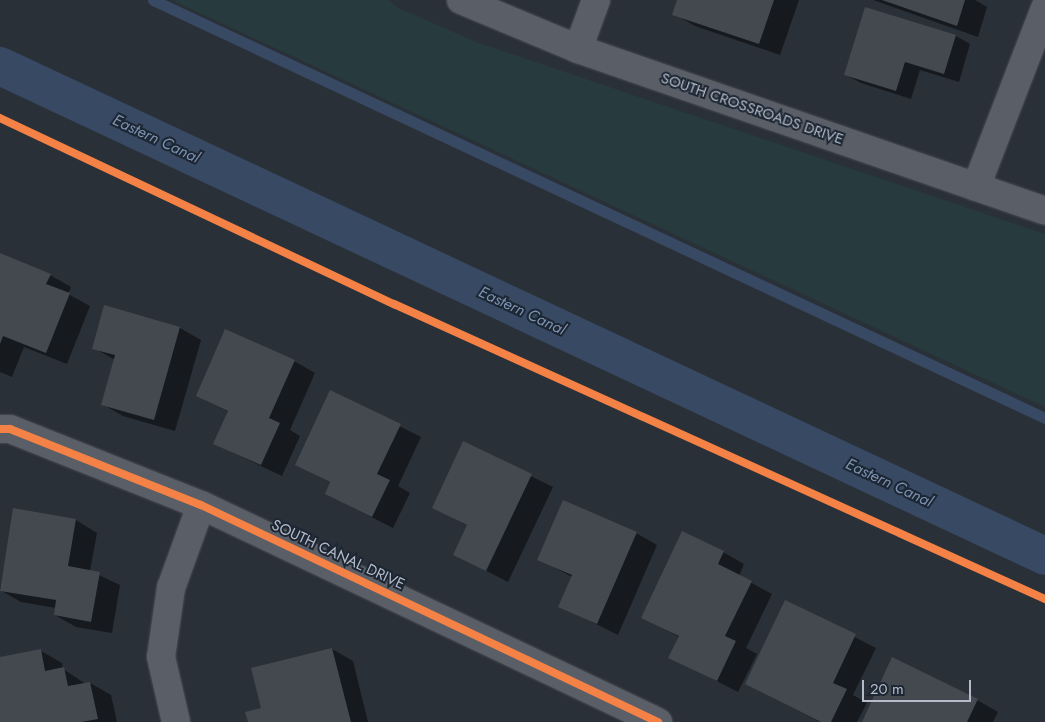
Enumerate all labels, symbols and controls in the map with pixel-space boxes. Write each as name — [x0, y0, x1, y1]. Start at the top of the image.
street label: SOUTH CROSSROADS DRIVE — [658, 69, 846, 149]
water label: Eastern Canal — [109, 110, 203, 168]
water label: Eastern Canal — [475, 282, 569, 340]
water label: Eastern Canal — [842, 454, 936, 512]
street label: SOUTH CANAL DRIVE — [269, 516, 407, 594]
scale bar — [865, 670, 974, 702]
text: 20 m — [870, 678, 904, 700]

